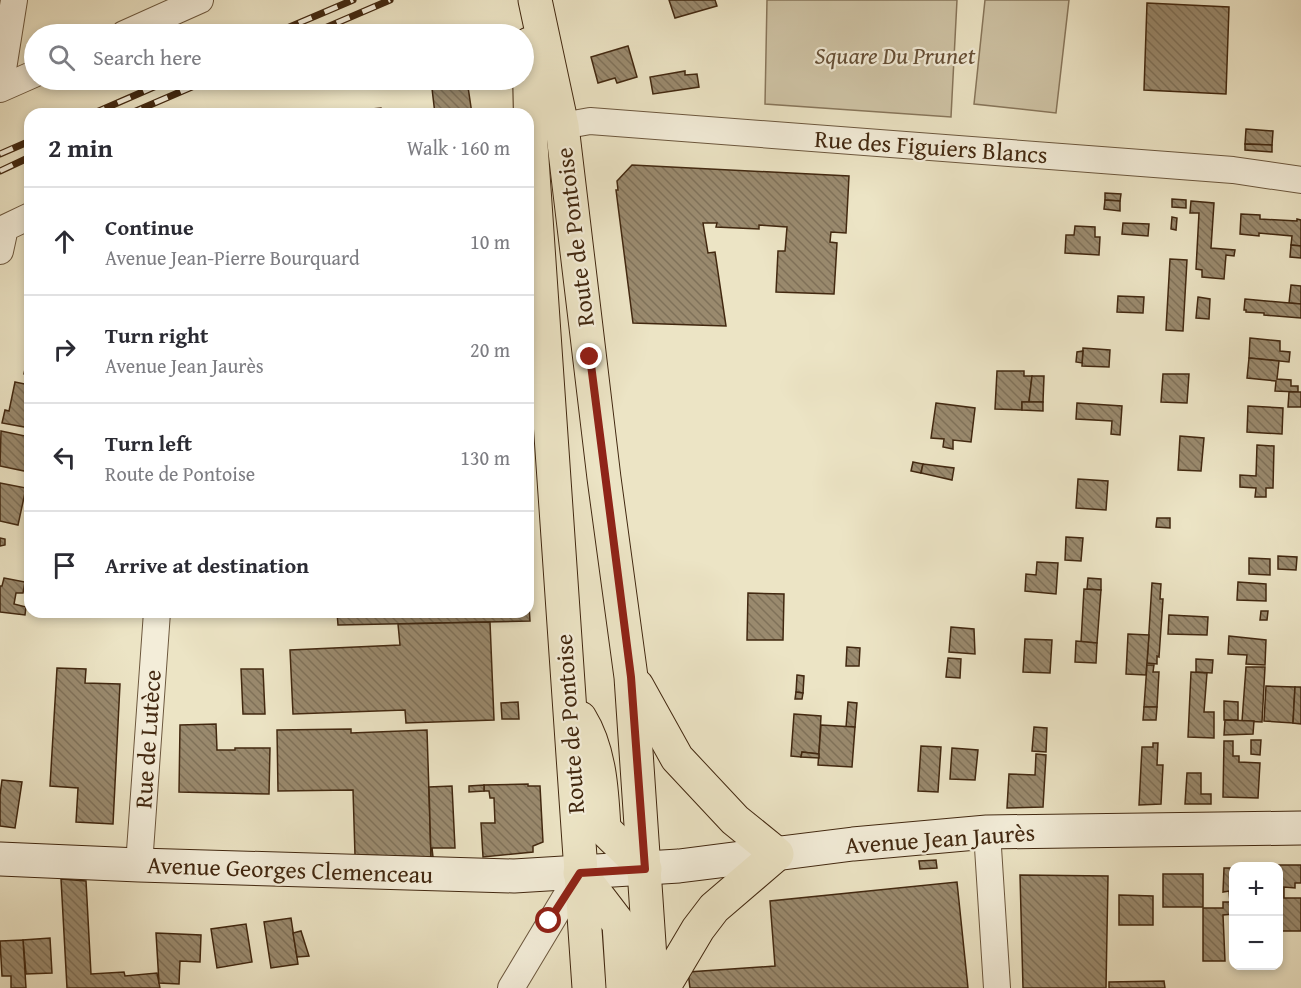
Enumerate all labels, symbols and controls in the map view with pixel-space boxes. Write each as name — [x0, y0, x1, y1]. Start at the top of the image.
search box — [24, 24, 534, 90]
park label: Square Du Prunet — [815, 38, 976, 73]
icon: search — [45, 41, 78, 74]
text: Search here — [93, 41, 202, 73]
street label: Rue des Figuiers Blancs — [813, 121, 1049, 172]
text: 2 min — [48, 128, 113, 167]
text: Walk · 160 m — [407, 133, 510, 162]
street label: Route de Pontoise — [546, 145, 603, 329]
text: Continue — [105, 211, 194, 243]
icon: ahead — [48, 225, 81, 258]
text: 10 m — [470, 227, 510, 256]
text: Avenue Jean-Pierre Bourquard — [105, 243, 360, 272]
text: Turn right — [105, 319, 208, 351]
icon: right — [48, 333, 81, 366]
text: 20 m — [470, 335, 510, 364]
route end — [576, 343, 602, 369]
text: Avenue Jean Jaurès — [105, 351, 264, 380]
text: Turn left — [105, 427, 192, 459]
icon: left — [48, 441, 81, 474]
text: 130 m — [460, 443, 510, 472]
text: Route de Pontoise — [105, 459, 255, 488]
icon: arrive — [48, 549, 81, 582]
text: Arrive at destination — [105, 549, 309, 581]
street label: Route de Pontoise — [546, 633, 593, 815]
street label: Rue de Lutèce — [125, 668, 170, 810]
street label: Avenue Jean Jaurès — [844, 814, 1036, 863]
street label: Avenue Georges Clemenceau — [146, 847, 434, 892]
map controls — [1229, 862, 1283, 970]
button: + — [1229, 862, 1283, 916]
route start — [535, 907, 561, 933]
button: − — [1229, 916, 1283, 970]

